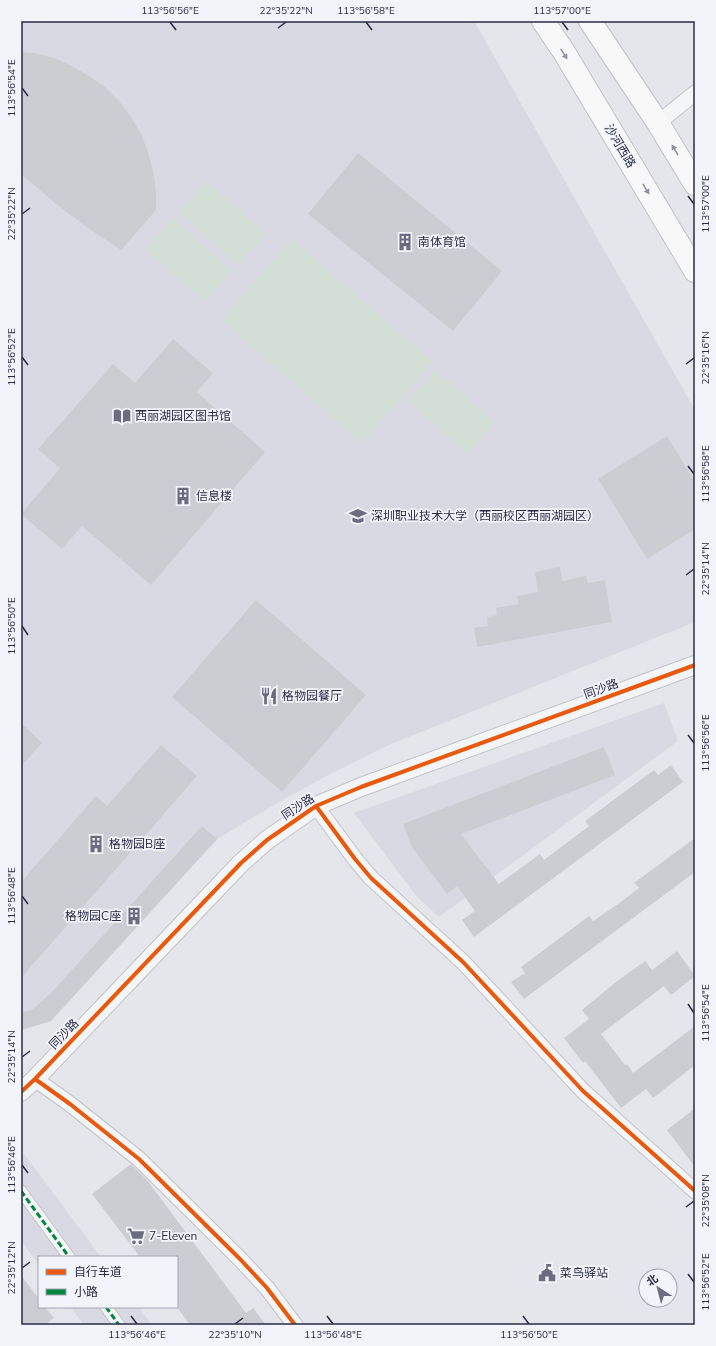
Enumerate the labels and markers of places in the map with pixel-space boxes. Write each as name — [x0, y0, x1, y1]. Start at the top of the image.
building icon: 南体育馆 — [395, 232, 415, 252]
place label: 南体育馆 — [418, 234, 466, 250]
library icon: 西丽湖园区图书馆 — [112, 406, 132, 426]
place label: 西丽湖园区图书馆 — [135, 408, 231, 424]
building icon: 信息楼 — [173, 486, 193, 506]
place label: 信息楼 — [196, 488, 232, 504]
school or university icon: 深圳职业技术大学（西丽校区西丽湖园区） — [348, 506, 368, 526]
place label: 深圳职业技术大学（西丽校区西丽湖园区） — [371, 508, 599, 524]
restaurant icon: 格物园餐厅 — [259, 686, 279, 706]
place label: 格物园餐厅 — [282, 688, 342, 704]
building icon: 格物园B座 — [86, 834, 106, 854]
place label: 格物园B座 — [109, 836, 165, 852]
building icon: 格物园C座 — [124, 906, 144, 926]
place label: 格物园C座 — [65, 908, 121, 924]
supermarket icon: 7-Eleven — [126, 1226, 146, 1246]
place label: 7-Eleven — [149, 1228, 197, 1244]
public building icon: 菜鸟驿站 — [537, 1263, 557, 1283]
place label: 菜鸟驿站 — [560, 1265, 608, 1281]

